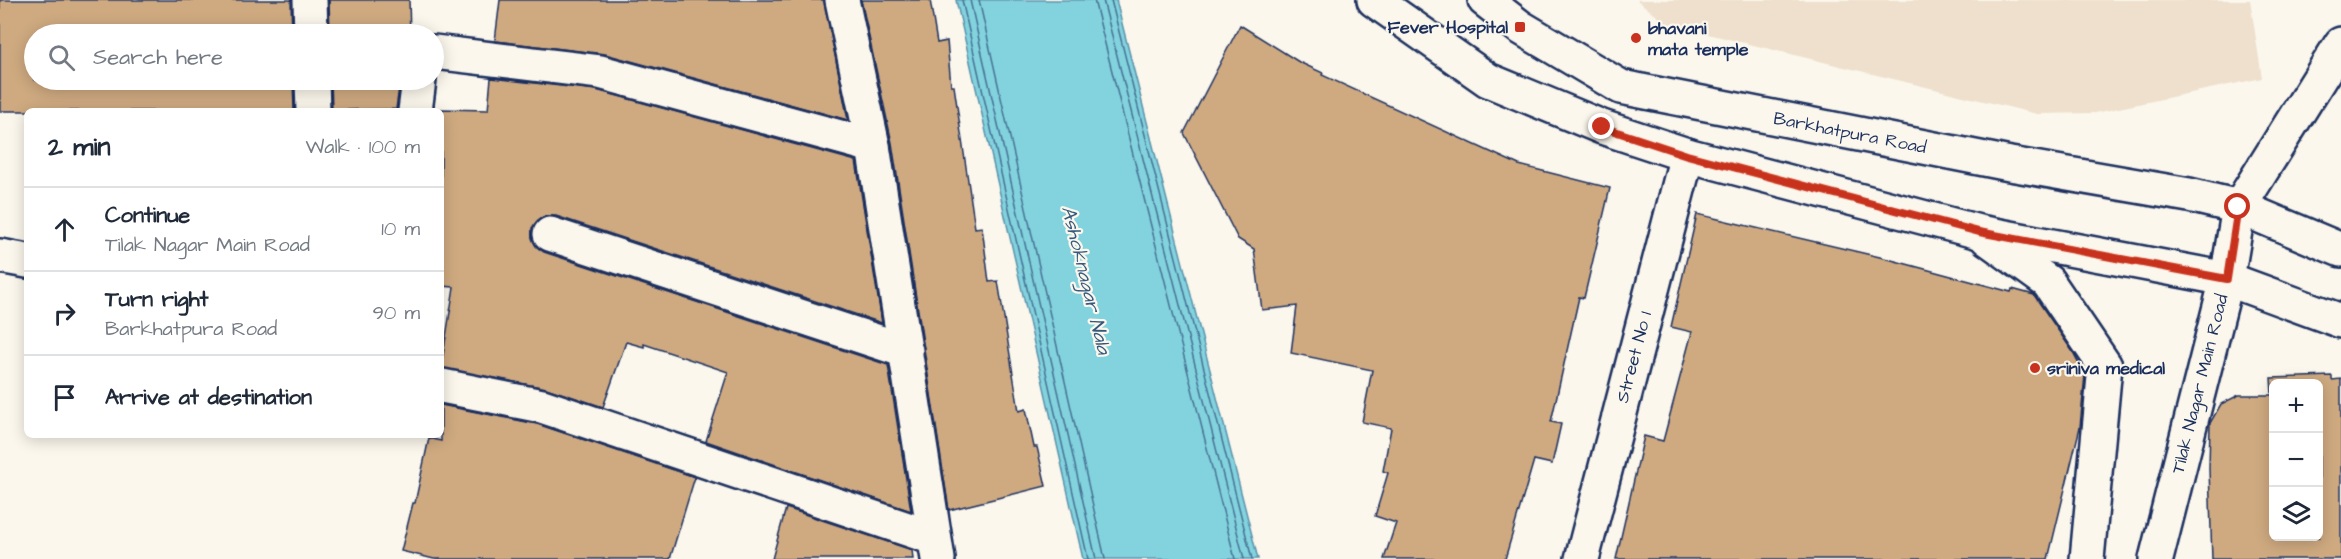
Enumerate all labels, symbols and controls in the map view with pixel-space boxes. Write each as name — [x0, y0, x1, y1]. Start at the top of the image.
place label: Fever Hospital — [1388, 15, 1508, 40]
place label: bhavani mata temple — [1648, 16, 1749, 62]
marker: Fever Hospital — [1513, 20, 1527, 34]
search box — [24, 24, 444, 90]
marker: bhavani mata temple — [1629, 31, 1643, 45]
icon: search — [45, 41, 78, 74]
text: Search here — [93, 42, 223, 73]
street label: Barkhatpura Road — [1771, 106, 1929, 160]
route end — [1588, 113, 1614, 139]
text: 2 min — [48, 129, 110, 165]
text: Walk · 100 m — [305, 133, 420, 161]
route start — [2224, 193, 2250, 219]
text: Continue — [105, 200, 190, 231]
water label: Ashoknagar Nala — [1053, 203, 1118, 358]
icon: ahead — [48, 213, 81, 246]
text: 10 m — [381, 215, 420, 243]
text: Tilak Nagar Main Road — [105, 231, 310, 259]
text: Turn right — [105, 284, 208, 315]
street label: Tilak Nagar Main Road — [2166, 291, 2235, 477]
icon: right — [48, 297, 81, 330]
text: 90 m — [372, 299, 420, 327]
street label: Street No 1 — [1610, 309, 1658, 405]
text: Barkhatpura Road — [105, 315, 277, 343]
place label: sriniva medical — [2047, 356, 2165, 381]
marker: sriniva medical — [2028, 361, 2042, 375]
map controls — [2269, 379, 2323, 541]
button: + — [2269, 379, 2323, 433]
icon: arrive — [48, 381, 81, 414]
text: Arrive at destination — [105, 382, 312, 413]
button: − — [2269, 433, 2323, 487]
button: layers — [2269, 487, 2323, 541]

